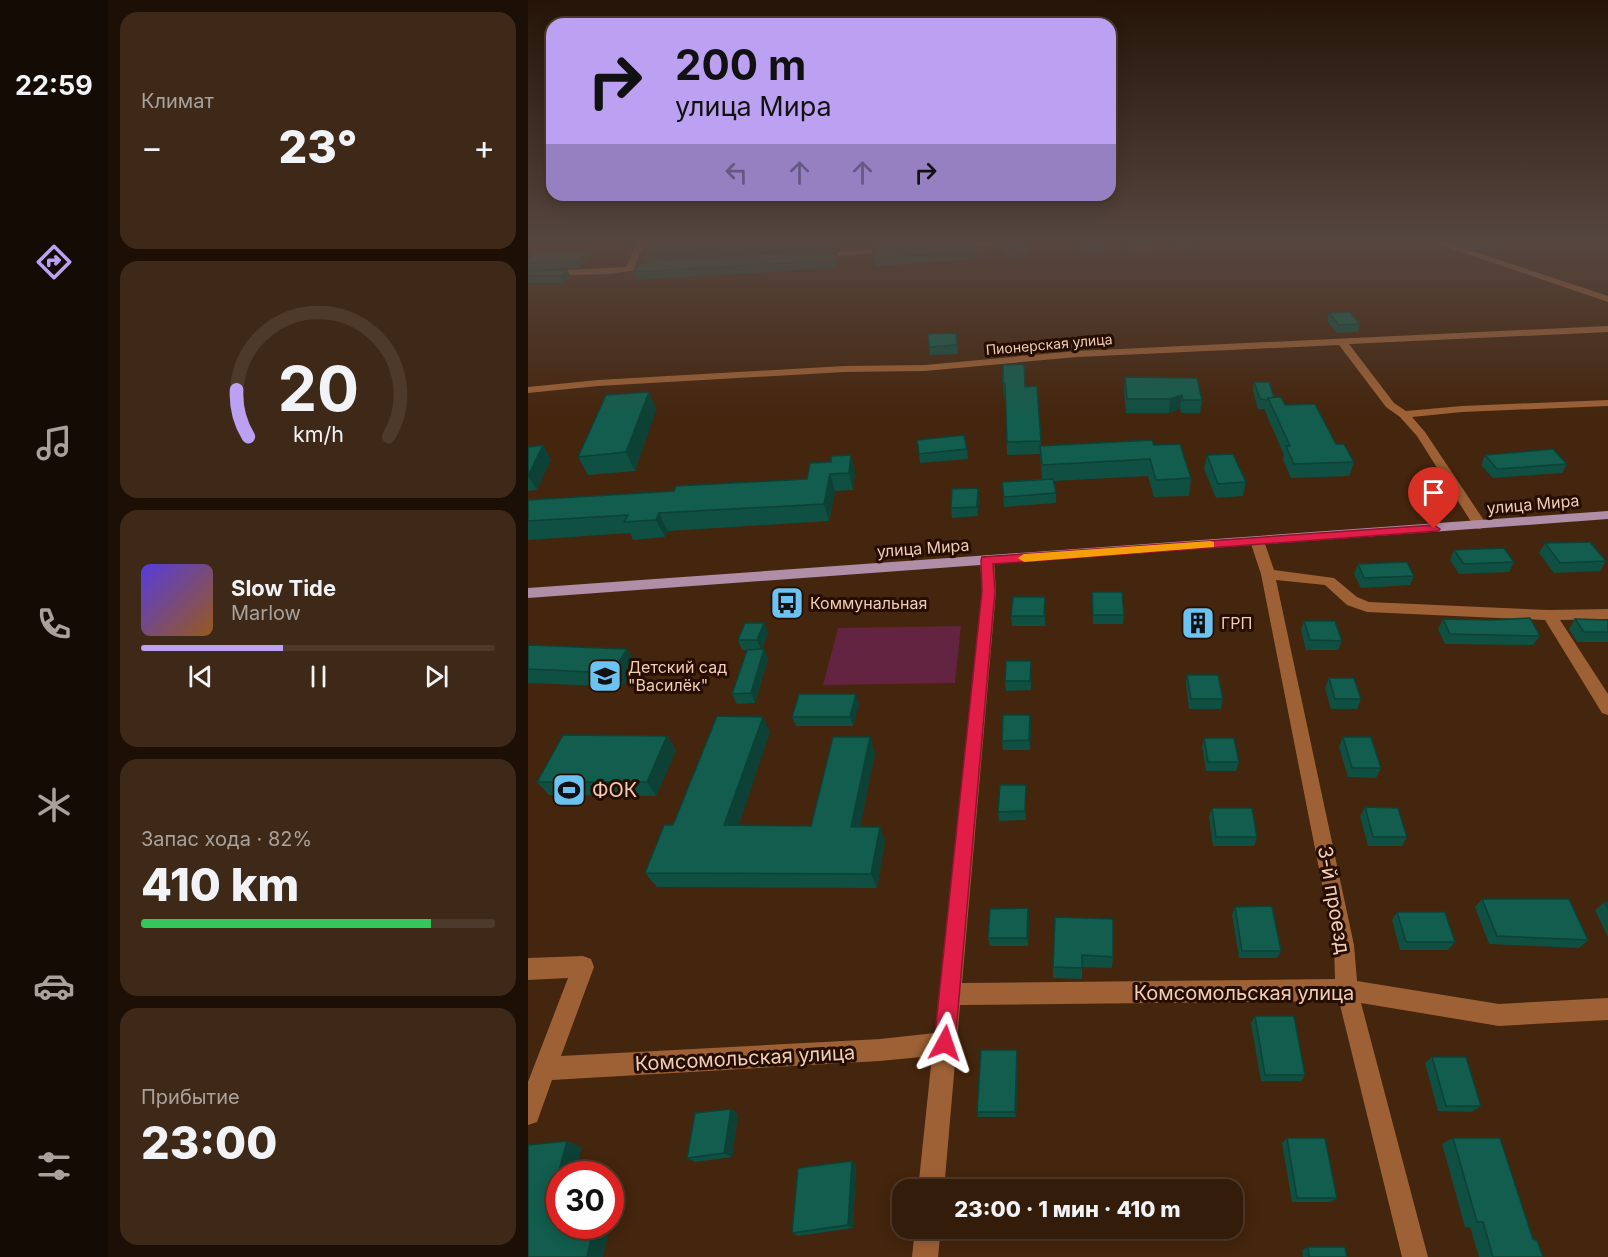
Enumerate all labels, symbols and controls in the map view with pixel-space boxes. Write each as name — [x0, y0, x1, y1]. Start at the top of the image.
text: 200 m — [675, 39, 806, 90]
icon: right — [576, 42, 654, 120]
text: 22:59 — [15, 69, 93, 102]
text: Климат — [141, 89, 214, 113]
text: улица Мира — [675, 90, 832, 123]
text: 23° — [279, 119, 357, 174]
text: − — [141, 127, 163, 167]
text: + — [473, 127, 495, 167]
icon: left — [720, 156, 753, 189]
icon: ahead — [783, 156, 816, 189]
icon: ahead — [846, 156, 879, 189]
icon: right — [909, 156, 942, 189]
icon: directions — [33, 241, 75, 283]
street label: Пионерская улица — [985, 330, 1113, 358]
text: 20 — [277, 351, 359, 426]
text: km/h — [293, 421, 343, 447]
icon: music — [33, 422, 75, 464]
pin — [1408, 467, 1459, 529]
icon: arrive — [1417, 476, 1450, 509]
street label: улица Мира — [1486, 490, 1580, 518]
street label: улица Мира — [876, 535, 970, 561]
text: Slow Tide — [231, 575, 336, 601]
bus stop icon: Коммунальная — [769, 585, 805, 621]
place label: Коммунальная — [810, 593, 927, 613]
text: Marlow — [231, 601, 301, 625]
icon: phone — [33, 603, 75, 645]
building icon: ГРП — [1180, 605, 1216, 641]
place label: ГРП — [1221, 613, 1252, 633]
place label: Детский сад "Василёк" — [628, 657, 727, 695]
school or university icon: Детский сад "Василёк" — [587, 658, 623, 694]
icon: previous — [184, 660, 217, 693]
icon: pause — [302, 660, 335, 693]
icon: next — [420, 660, 453, 693]
sports icon: ФОК — [551, 772, 587, 808]
place label: ФОК — [592, 778, 637, 802]
icon: climate — [33, 784, 75, 826]
text: Запас хода · 82% — [141, 827, 312, 851]
street label: 3-й проезд — [1313, 844, 1355, 956]
text: 410 km — [141, 857, 299, 912]
icon: car — [33, 965, 75, 1007]
street label: Комсомольская улица — [1134, 981, 1354, 1005]
position arrow — [913, 1011, 977, 1075]
street label: Комсомольская улица — [634, 1040, 856, 1076]
text: Прибытие — [141, 1085, 240, 1109]
text: 23:00 — [141, 1115, 277, 1170]
icon: filters — [33, 1145, 75, 1187]
speed limit sign: 30 — [546, 1161, 624, 1239]
text: 23:00 · 1 мин · 410 m — [954, 1196, 1181, 1222]

